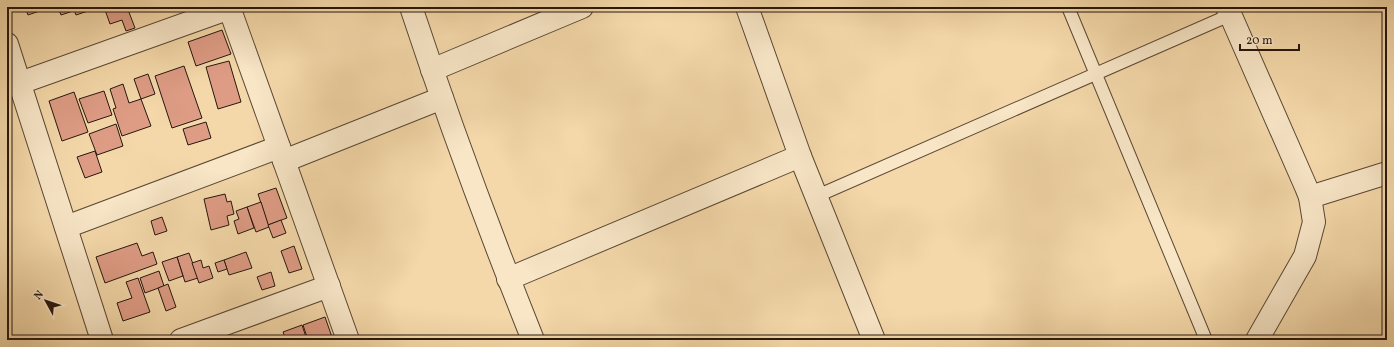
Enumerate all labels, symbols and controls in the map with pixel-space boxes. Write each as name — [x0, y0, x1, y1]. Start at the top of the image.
scale bar — [1240, 26, 1299, 52]
text: 20 m — [1246, 33, 1273, 49]
north arrow — [26, 281, 66, 321]
text: N — [31, 288, 48, 303]

